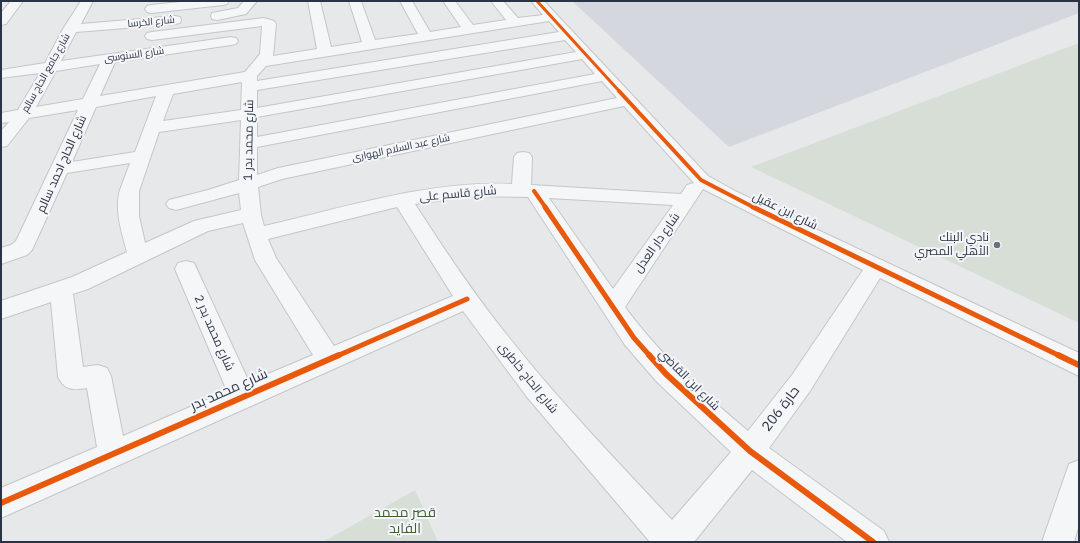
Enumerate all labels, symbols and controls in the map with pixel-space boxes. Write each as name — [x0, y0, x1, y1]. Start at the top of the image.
street label: شارع الخرسا — [127, 14, 175, 30]
street label: شارع جامع الحاج سالم — [19, 31, 73, 115]
street label: شارع السنوسى — [103, 45, 165, 65]
street label: شارع محمد بدر 1 — [241, 99, 257, 181]
street label: شارع الحاج احمد سالم — [34, 113, 90, 215]
street label: شارع عبد السلام الهوارى — [351, 132, 451, 164]
street label: شارع قاسم على — [419, 183, 497, 205]
street label: شارع ابن عقيل — [750, 189, 820, 233]
street label: شارع دار العدل — [631, 210, 683, 276]
place label: نادي البنك الأهلي المصري — [914, 231, 989, 259]
marker: نادي البنك الأهلي المصري — [992, 240, 1002, 250]
street label: شارع محمد بدر 2 — [191, 293, 237, 373]
street label: شارع الحاج خاطرى — [495, 340, 561, 416]
street label: شارع ابن القاضي — [655, 346, 723, 414]
street label: شارع محمد بدر — [188, 365, 270, 415]
street label: حارة 206 — [759, 383, 803, 435]
park label: قصر محمد الفايد — [374, 505, 436, 538]

